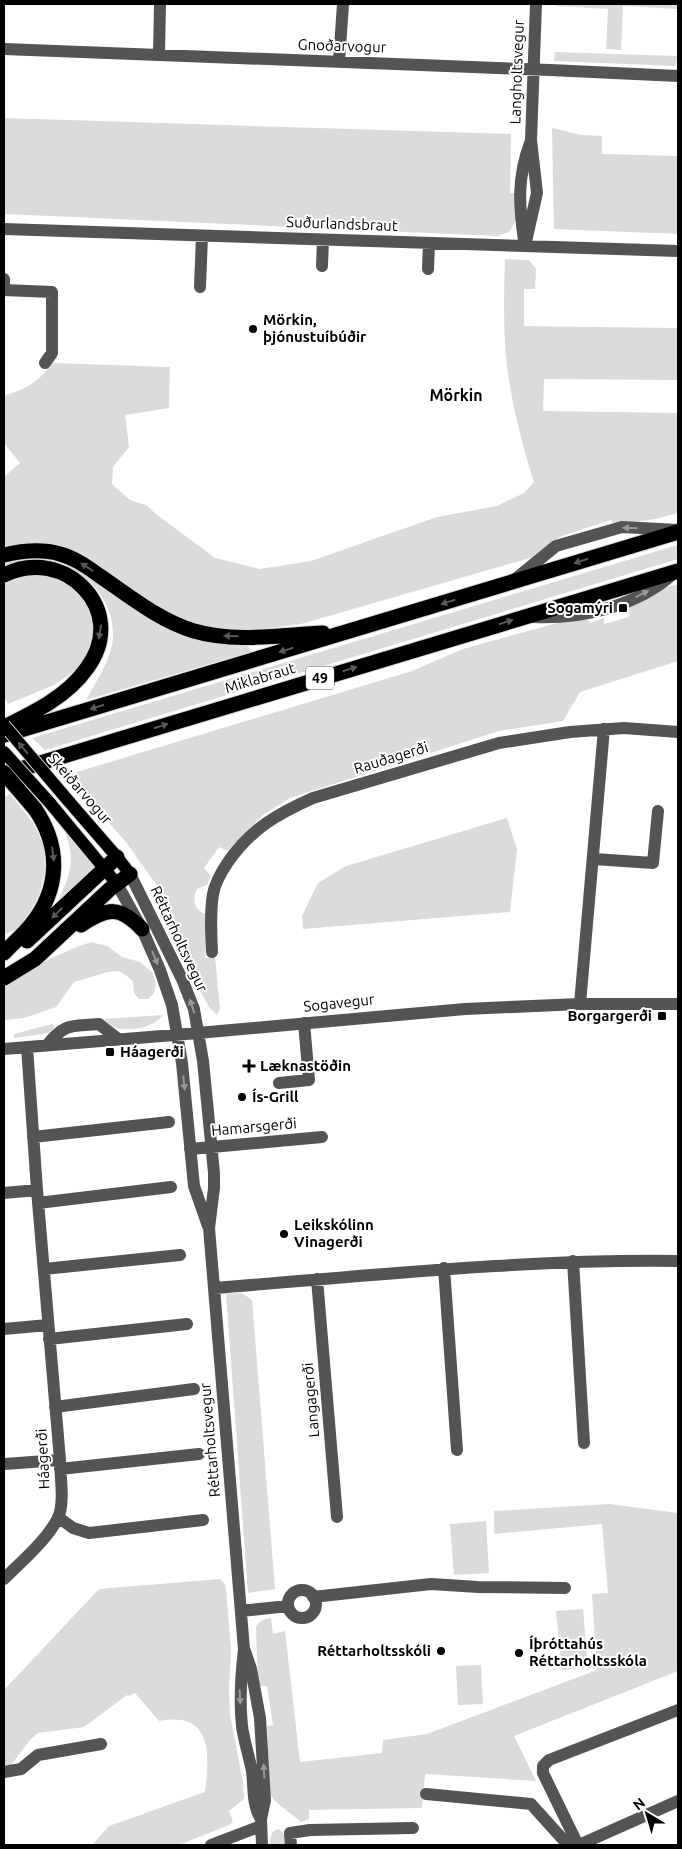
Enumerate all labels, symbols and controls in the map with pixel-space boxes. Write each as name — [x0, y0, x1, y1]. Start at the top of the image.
street label: Langholtsvegur — [506, 19, 527, 125]
street label: Gnoðarvogur — [297, 35, 387, 56]
street label: Suðurlandsbraut — [286, 213, 398, 234]
place label: Mörkin, þjónustuíbúðir — [263, 311, 367, 345]
marker: Mörkin, þjónustuíbúðir — [247, 323, 259, 335]
district label: Mörkin — [429, 386, 483, 404]
one-way arrow — [621, 523, 637, 531]
one-way arrow — [574, 558, 589, 566]
one-way arrow — [80, 562, 94, 572]
one-way arrow — [635, 590, 649, 598]
one-way arrow — [440, 598, 455, 606]
place label: Sogamýri — [547, 599, 613, 616]
marker: Sogamýri — [617, 602, 629, 614]
one-way arrow — [499, 618, 514, 626]
one-way arrow — [96, 625, 104, 641]
one-way arrow — [223, 632, 239, 640]
one-way arrow — [278, 647, 293, 655]
street label: Miklabraut — [223, 659, 297, 696]
one-way arrow — [343, 664, 358, 672]
road number: 49 — [306, 666, 334, 690]
one-way arrow — [89, 704, 104, 712]
one-way arrow — [154, 721, 169, 729]
street label: Rauðagerði — [352, 738, 430, 777]
one-way arrow — [18, 742, 29, 754]
street label: Skeiðarvogur — [45, 750, 116, 828]
one-way arrow — [49, 846, 57, 862]
street label: Réttarholtsvegur — [147, 883, 212, 995]
one-way arrow — [51, 907, 63, 919]
one-way arrow — [151, 951, 159, 965]
street label: Sogavegur — [303, 990, 376, 1015]
one-way arrow — [188, 998, 196, 1013]
place label: Borgargerði — [567, 1007, 652, 1024]
marker: Borgargerði — [656, 1010, 668, 1022]
place label: Háagerði — [120, 1043, 184, 1060]
marker: Háagerði — [104, 1046, 116, 1058]
place label: Læknastöðin — [260, 1057, 351, 1074]
marker: Læknastöðin — [242, 1059, 256, 1073]
one-way arrow — [180, 1075, 188, 1091]
place label: Ís-Grill — [252, 1088, 299, 1105]
marker: Ís-Grill — [236, 1091, 248, 1103]
street label: Hamarsgerði — [210, 1114, 297, 1139]
place label: Leikskólinn Vinagerði — [294, 1216, 374, 1250]
marker: Leikskólinn Vinagerði — [278, 1228, 290, 1240]
street label: Langagerði — [299, 1362, 322, 1438]
street label: Réttarholtsvegur — [196, 1382, 223, 1498]
street label: Háagerði — [32, 1428, 53, 1490]
place label: Íþróttahús Réttarholtsskóla — [529, 1635, 647, 1669]
place label: Réttarholtsskóli — [317, 1642, 431, 1659]
marker: Réttarholtsskóli — [435, 1645, 447, 1657]
marker: Íþróttahús Réttarholtsskóla — [513, 1647, 525, 1659]
one-way arrow — [237, 1690, 245, 1706]
one-way arrow — [259, 1763, 267, 1779]
north arrow — [622, 1789, 672, 1839]
text: N — [630, 1794, 648, 1813]

